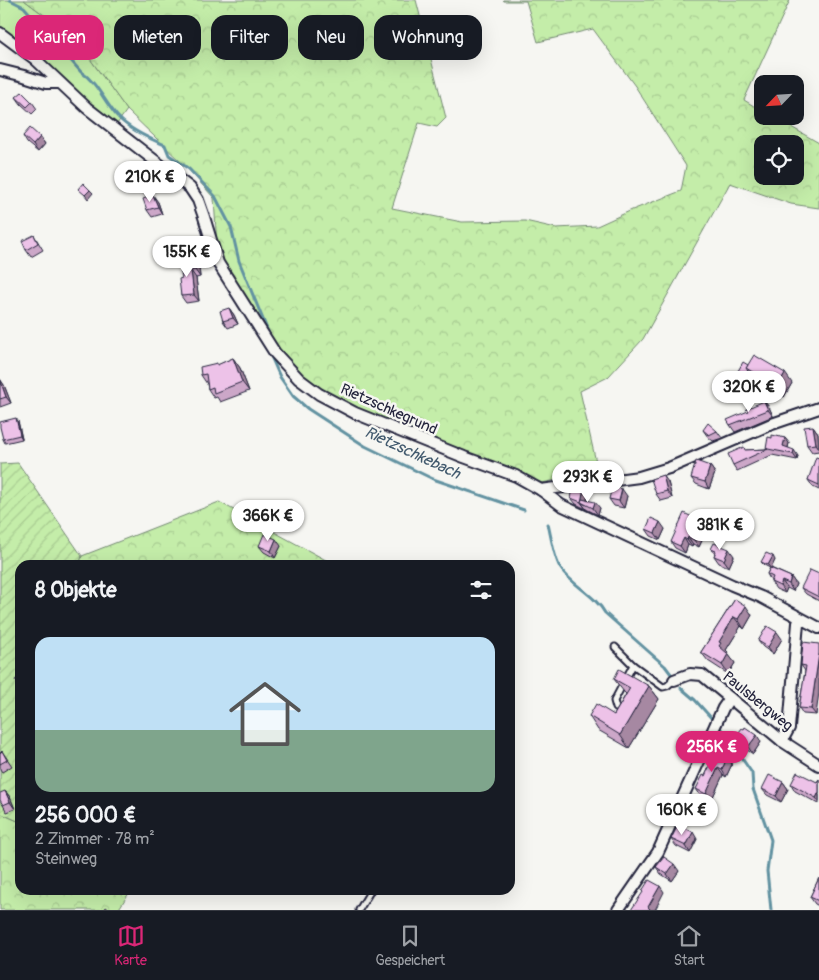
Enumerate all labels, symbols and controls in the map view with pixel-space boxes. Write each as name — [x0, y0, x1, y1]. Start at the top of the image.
chip: Kaufen — [15, 15, 104, 60]
chip: Mieten — [114, 15, 201, 60]
chip: Filter — [211, 15, 288, 60]
chip: Neu — [298, 15, 364, 60]
chip: Wohnung — [374, 15, 482, 60]
north arrow — [754, 75, 804, 125]
map controls — [754, 75, 804, 185]
button: locate — [754, 135, 804, 185]
pin: 210K € — [109, 160, 191, 203]
text: 210K € — [125, 167, 175, 187]
pin: 155K € — [146, 236, 228, 278]
text: 155K € — [163, 242, 211, 262]
pin: 320K € — [708, 370, 790, 413]
text: 320K € — [723, 377, 775, 397]
street label: Rietzschkegrund — [337, 380, 440, 439]
water label: Rietzschkebach — [362, 422, 465, 484]
pin: 293K € — [547, 460, 629, 503]
text: 293K € — [563, 467, 613, 487]
pin: 366K € — [227, 500, 309, 542]
text: 366K € — [242, 506, 294, 526]
pin: 381K € — [679, 508, 761, 551]
text: 381K € — [697, 515, 743, 535]
icon: filters — [467, 576, 495, 604]
text: 8 Objekte — [35, 577, 117, 604]
street label: Paulsbergweg — [719, 667, 797, 735]
icon: home — [220, 669, 310, 759]
pin: 256K € — [671, 730, 753, 773]
text: 256K € — [687, 737, 737, 757]
pin: 160K € — [641, 794, 723, 836]
text: 160K € — [657, 800, 707, 820]
text: 256 000 € — [35, 802, 136, 829]
text: 2 Zimmer · 78 m² — [35, 829, 155, 849]
text: Steinweg — [35, 849, 97, 869]
tab: Karte — [114, 922, 147, 969]
tab: Gespeichert — [375, 922, 445, 969]
tab: Start — [674, 922, 705, 969]

